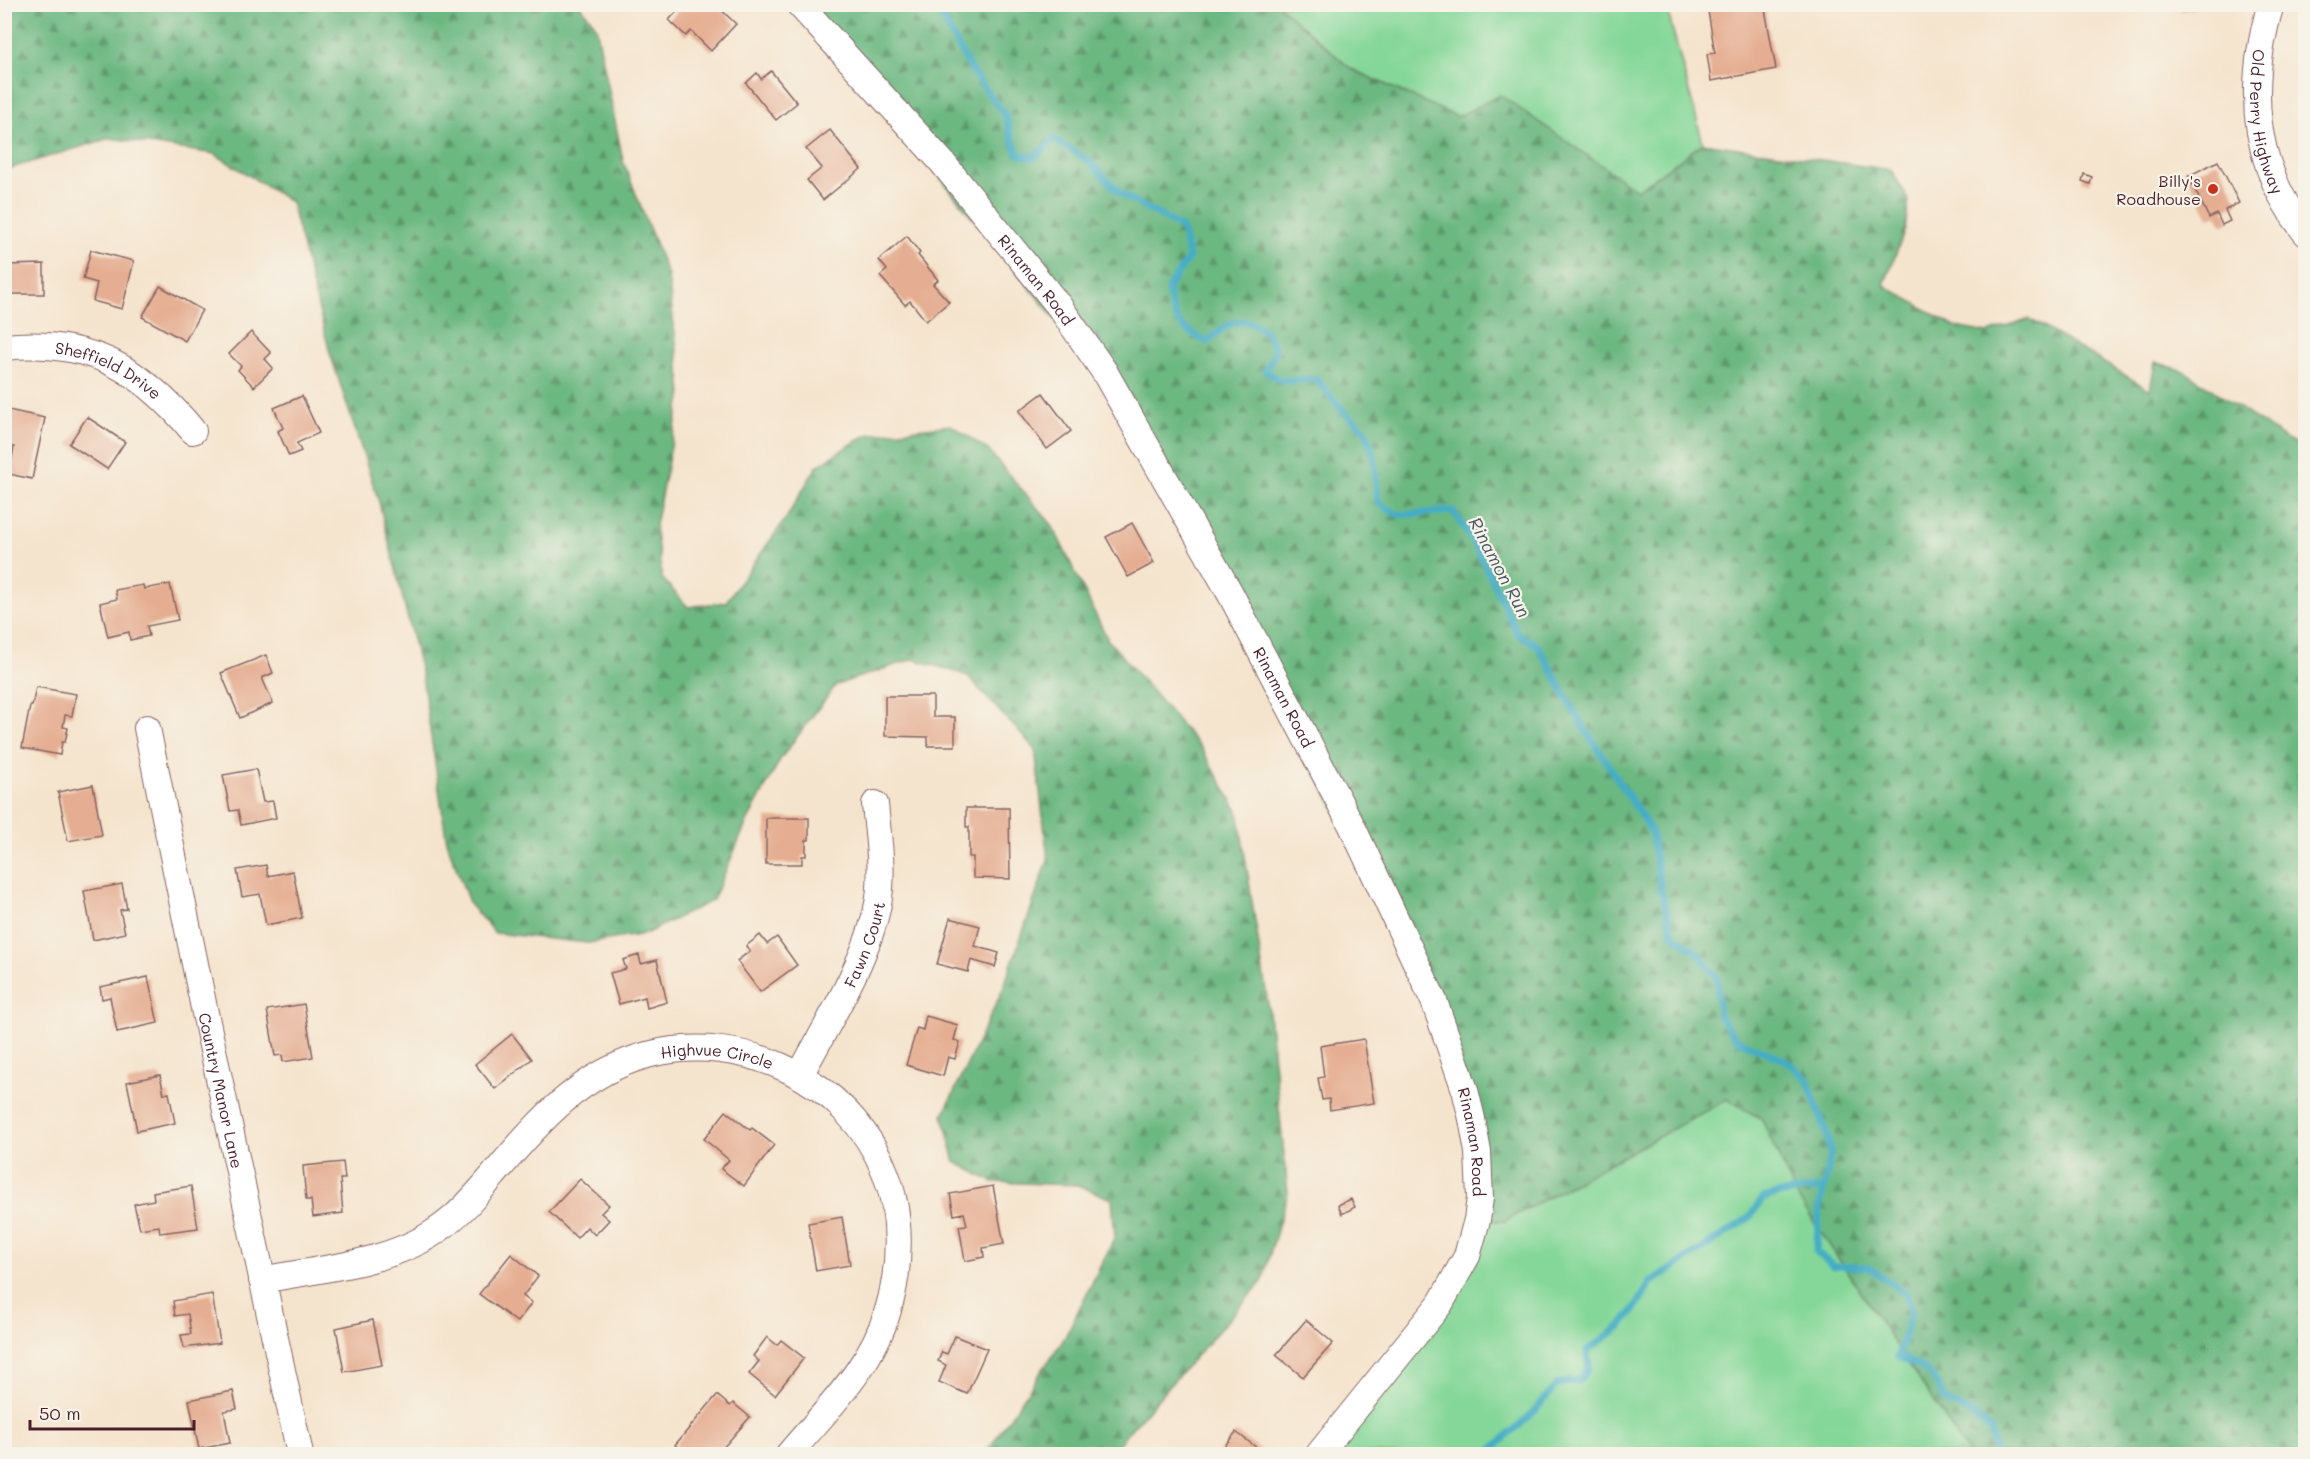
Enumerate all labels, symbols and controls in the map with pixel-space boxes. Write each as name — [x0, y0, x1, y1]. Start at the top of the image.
street label: Old Perry Highway — [2246, 48, 2289, 197]
place label: Billy's Roadhouse — [2116, 170, 2201, 209]
marker: Billy's Roadhouse — [2206, 182, 2220, 196]
street label: Rinaman Road — [994, 230, 1079, 329]
street label: Sheffield Drive — [54, 336, 166, 403]
water label: Rinamon Run — [1464, 513, 1537, 621]
street label: Rinaman Road — [1249, 643, 1319, 751]
street label: Fawn Court — [838, 900, 889, 991]
street label: Country Manor Lane — [195, 1011, 249, 1170]
street label: Highvue Circle — [659, 1038, 777, 1073]
street label: Rinaman Road — [1454, 1085, 1490, 1197]
scale bar — [30, 1393, 194, 1431]
text: 50 m — [39, 1401, 81, 1425]

